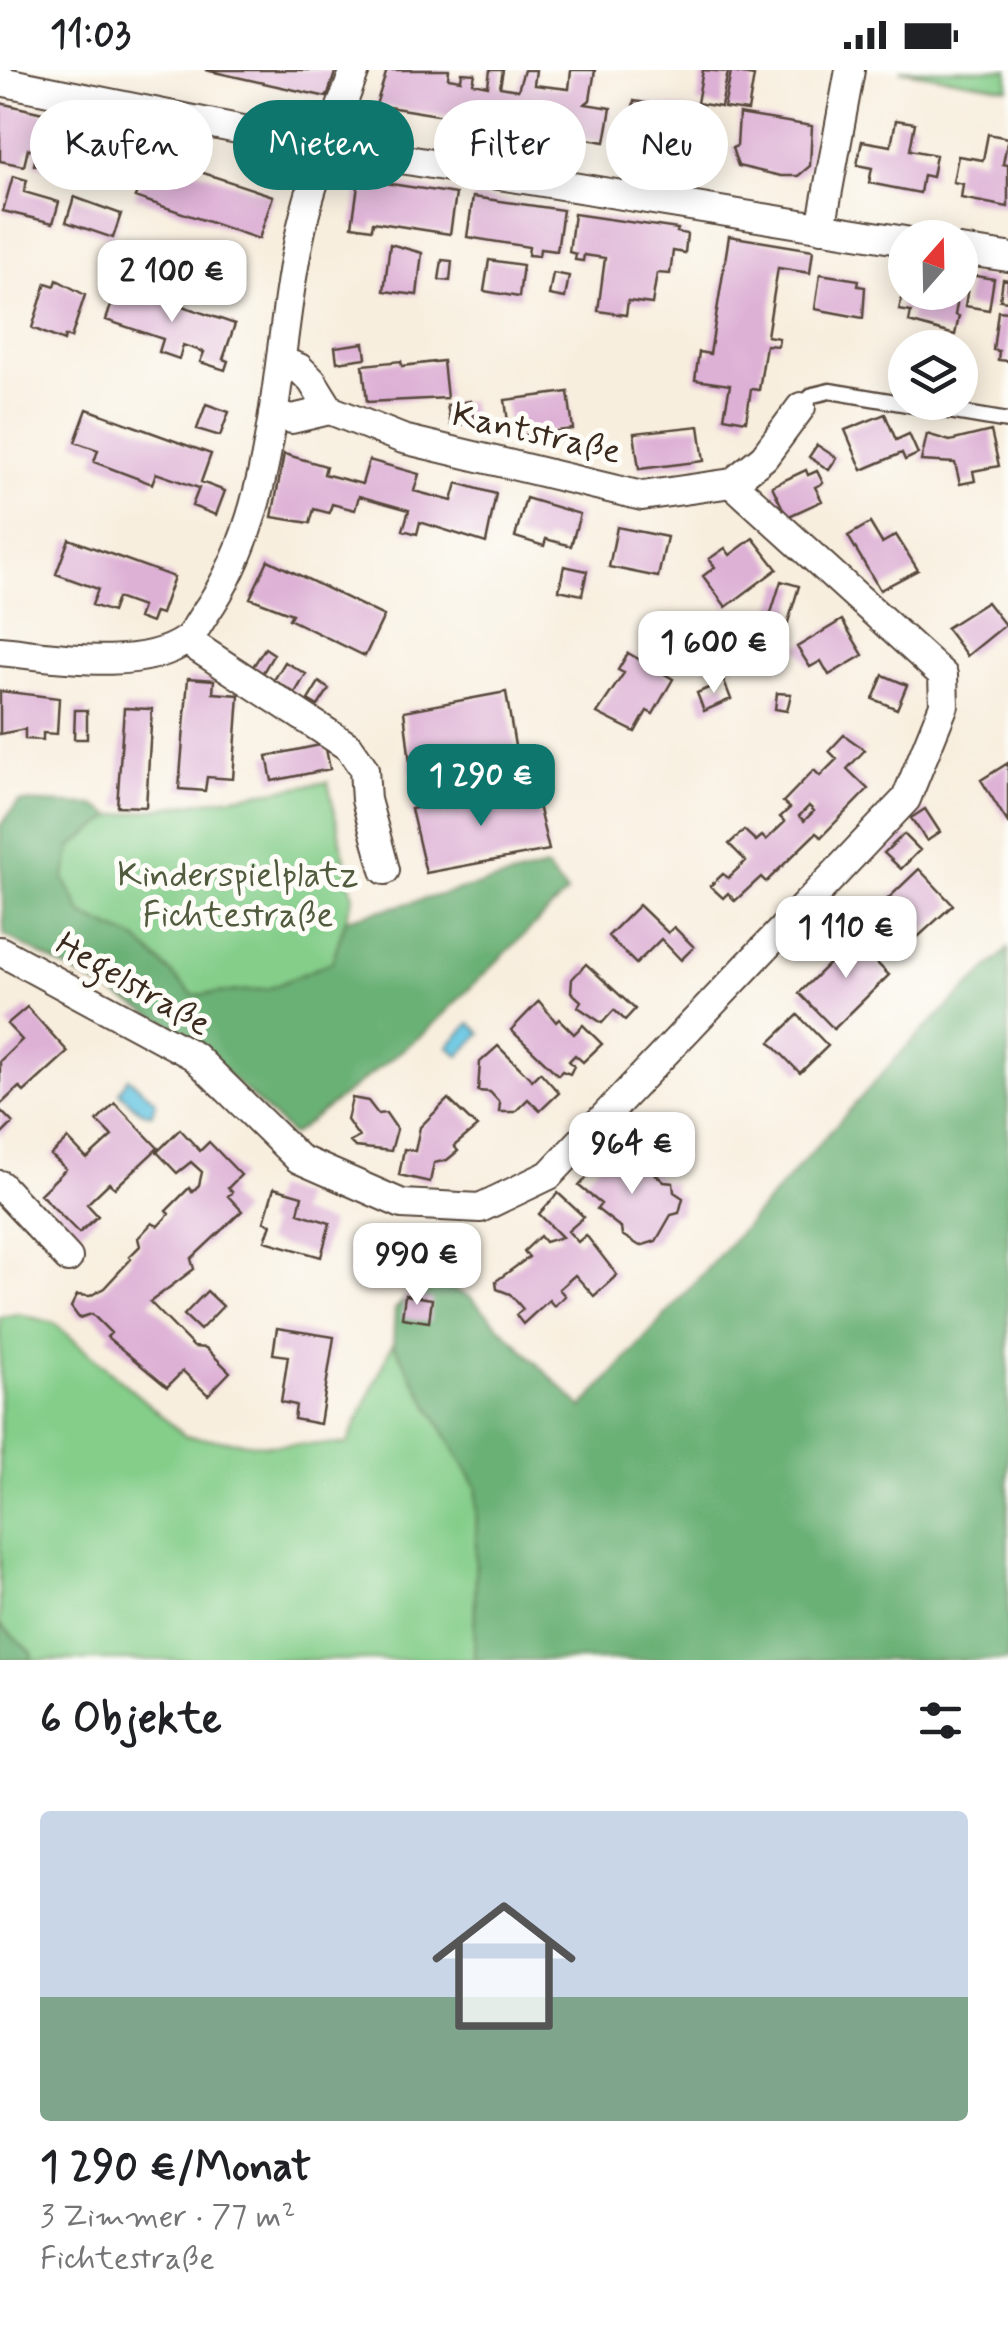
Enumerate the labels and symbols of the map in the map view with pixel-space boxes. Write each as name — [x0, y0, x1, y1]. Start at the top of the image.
north arrow — [888, 220, 978, 310]
pin: 2 100 € — [80, 240, 264, 325]
street label: Kantstraße — [448, 392, 625, 476]
pin: 1 600 € — [622, 611, 806, 696]
pin: 1 290 € — [389, 744, 573, 829]
park label: Kinderspielplatz Fichtestraße — [117, 853, 359, 939]
pin: 1 110 € — [754, 896, 938, 981]
street label: Hegelstraße — [45, 922, 219, 1051]
pin: 964 € — [562, 1112, 702, 1197]
pin: 990 € — [347, 1223, 487, 1308]

